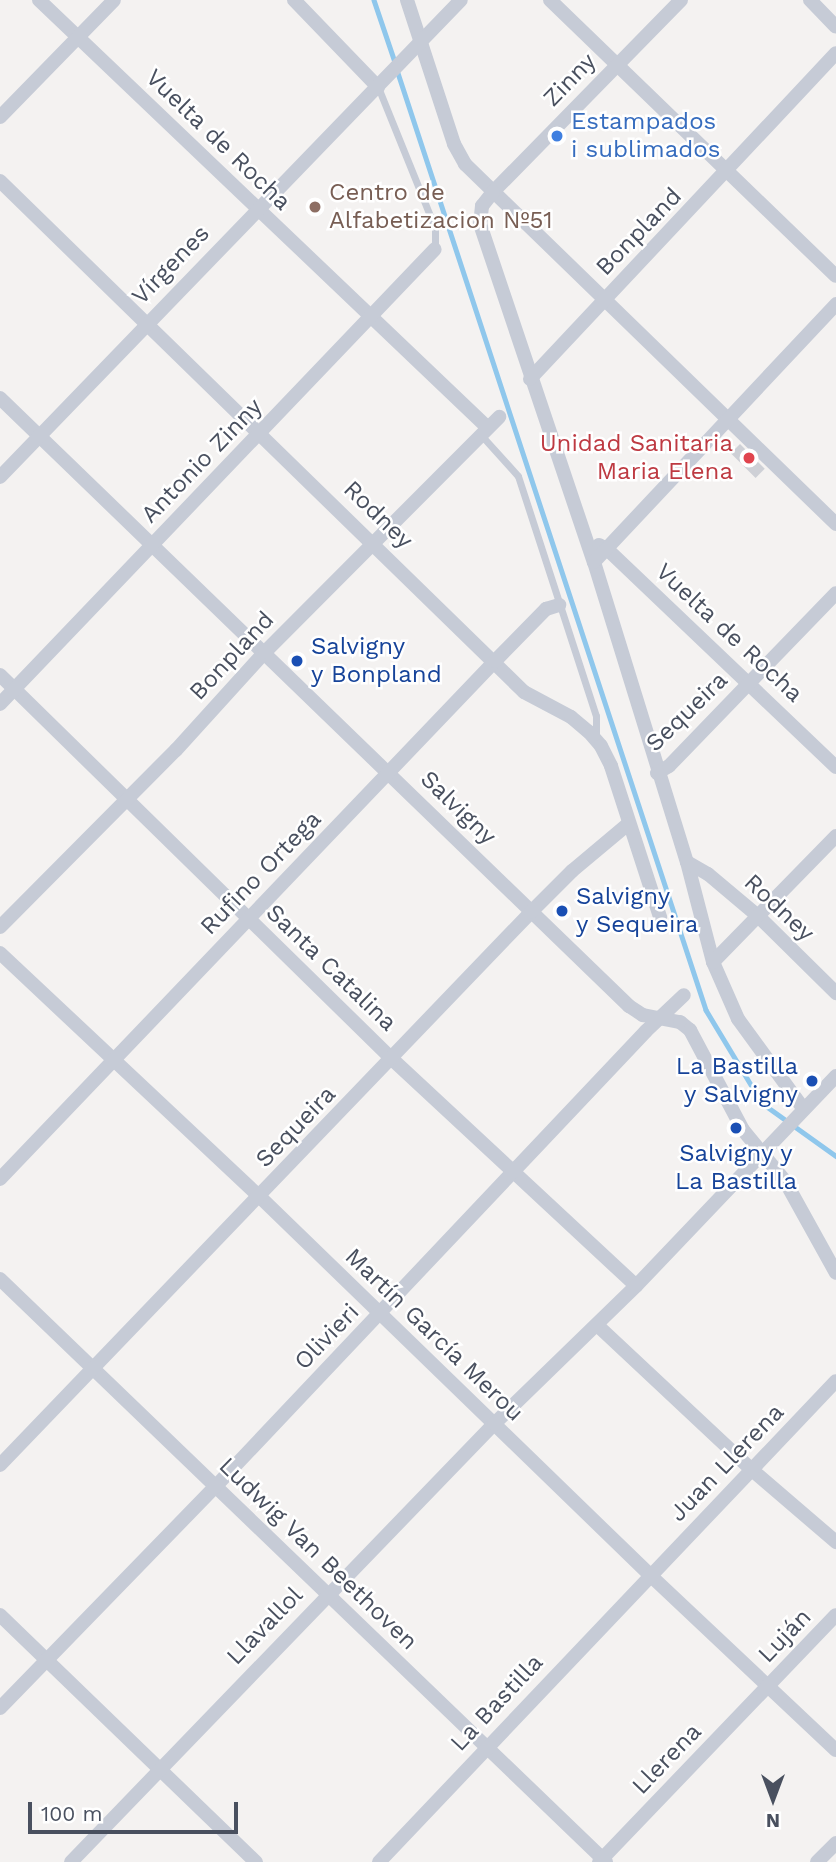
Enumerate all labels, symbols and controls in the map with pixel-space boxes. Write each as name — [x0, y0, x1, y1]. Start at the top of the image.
street label: Zinny — [538, 47, 602, 113]
street label: Vuelta de Rocha — [139, 63, 297, 217]
place label: Estampados i sublimados — [571, 108, 720, 164]
marker: Estampados i sublimados — [549, 128, 565, 144]
place label: Centro de Alfabetizacion Nº51 — [329, 179, 553, 235]
street label: Bonpland — [590, 182, 688, 282]
marker: Centro de Alfabetizacion Nº51 — [307, 199, 323, 215]
street label: Vírgenes — [126, 219, 216, 311]
street label: Antonio Zinny — [135, 393, 269, 529]
place label: Unidad Sanitaria Maria Elena — [540, 430, 733, 486]
marker: Unidad Sanitaria Maria Elena — [739, 448, 759, 468]
street label: Rodney — [337, 475, 419, 555]
street label: Vuelta de Rocha — [649, 557, 809, 709]
street label: Bonpland — [184, 606, 280, 706]
place label: Salvigny y Bonpland — [311, 633, 442, 689]
marker: Salvigny y Bonpland — [289, 653, 305, 669]
street label: Sequeira — [640, 666, 734, 758]
street label: Salvigny — [414, 765, 502, 851]
street label: Rufino Ortega — [195, 805, 327, 941]
street label: Rodney — [738, 868, 820, 948]
place label: Salvigny y Sequeira — [576, 883, 699, 939]
street label: Santa Catalina — [260, 898, 402, 1038]
marker: Salvigny y Sequeira — [554, 903, 570, 919]
place label: La Bastilla y Salvigny — [675, 1053, 798, 1109]
marker: La Bastilla y Salvigny — [804, 1073, 820, 1089]
street label: Sequeira — [250, 1080, 342, 1174]
marker: Salvigny y La Bastilla — [728, 1120, 744, 1136]
place label: Salvigny y La Bastilla — [675, 1140, 797, 1196]
street label: Martín García Merou — [339, 1242, 529, 1428]
street label: Olivieri — [289, 1298, 365, 1376]
street label: Juan Llerena — [664, 1398, 790, 1528]
street label: Ludwig Van Beethoven — [212, 1451, 424, 1657]
street label: Llavallol — [221, 1581, 309, 1671]
street label: Luján — [753, 1603, 817, 1669]
street label: La Bastilla — [445, 1648, 549, 1758]
street label: Llerena — [626, 1718, 708, 1800]
north arrow — [738, 1764, 808, 1834]
scale bar — [32, 1788, 242, 1832]
text: 100 m — [41, 1801, 103, 1826]
text: N — [766, 1809, 780, 1832]

